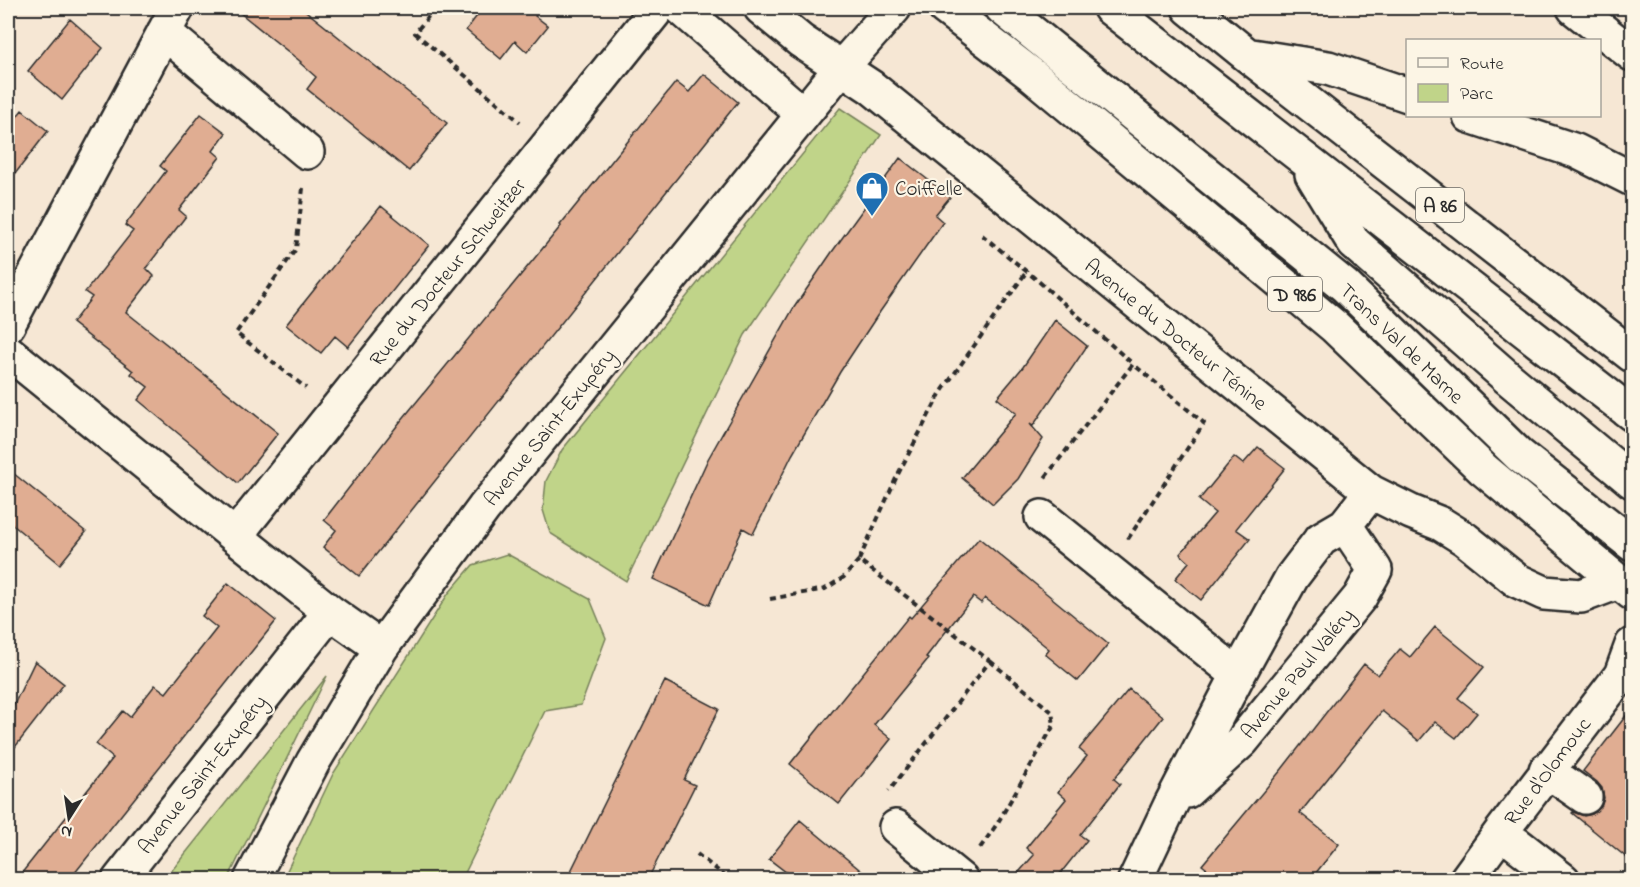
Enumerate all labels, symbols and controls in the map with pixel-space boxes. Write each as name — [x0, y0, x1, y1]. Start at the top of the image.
legend — [1406, 39, 1601, 117]
text: Route — [1460, 52, 1505, 78]
text: Parc — [1460, 82, 1493, 108]
shop icon: Coiffelle — [854, 170, 890, 217]
street label: Rue du Docteur Schweitzer — [363, 172, 534, 374]
place label: Coiffelle — [895, 175, 963, 205]
road number: A 86 — [1416, 188, 1464, 222]
street label: Avenue du Docteur Ténine — [1077, 252, 1273, 419]
road number: D 986 — [1268, 277, 1322, 311]
street label: Trans Val de Marne — [1332, 277, 1470, 412]
street label: Avenue Saint-Exupéry — [478, 343, 625, 515]
street label: Avenue Paul Valéry — [1235, 602, 1364, 748]
street label: Avenue Saint-Exupéry — [132, 689, 277, 863]
street label: Rue d'Olomouc — [1498, 711, 1600, 833]
north arrow — [39, 788, 99, 848]
text: N — [58, 818, 74, 844]

